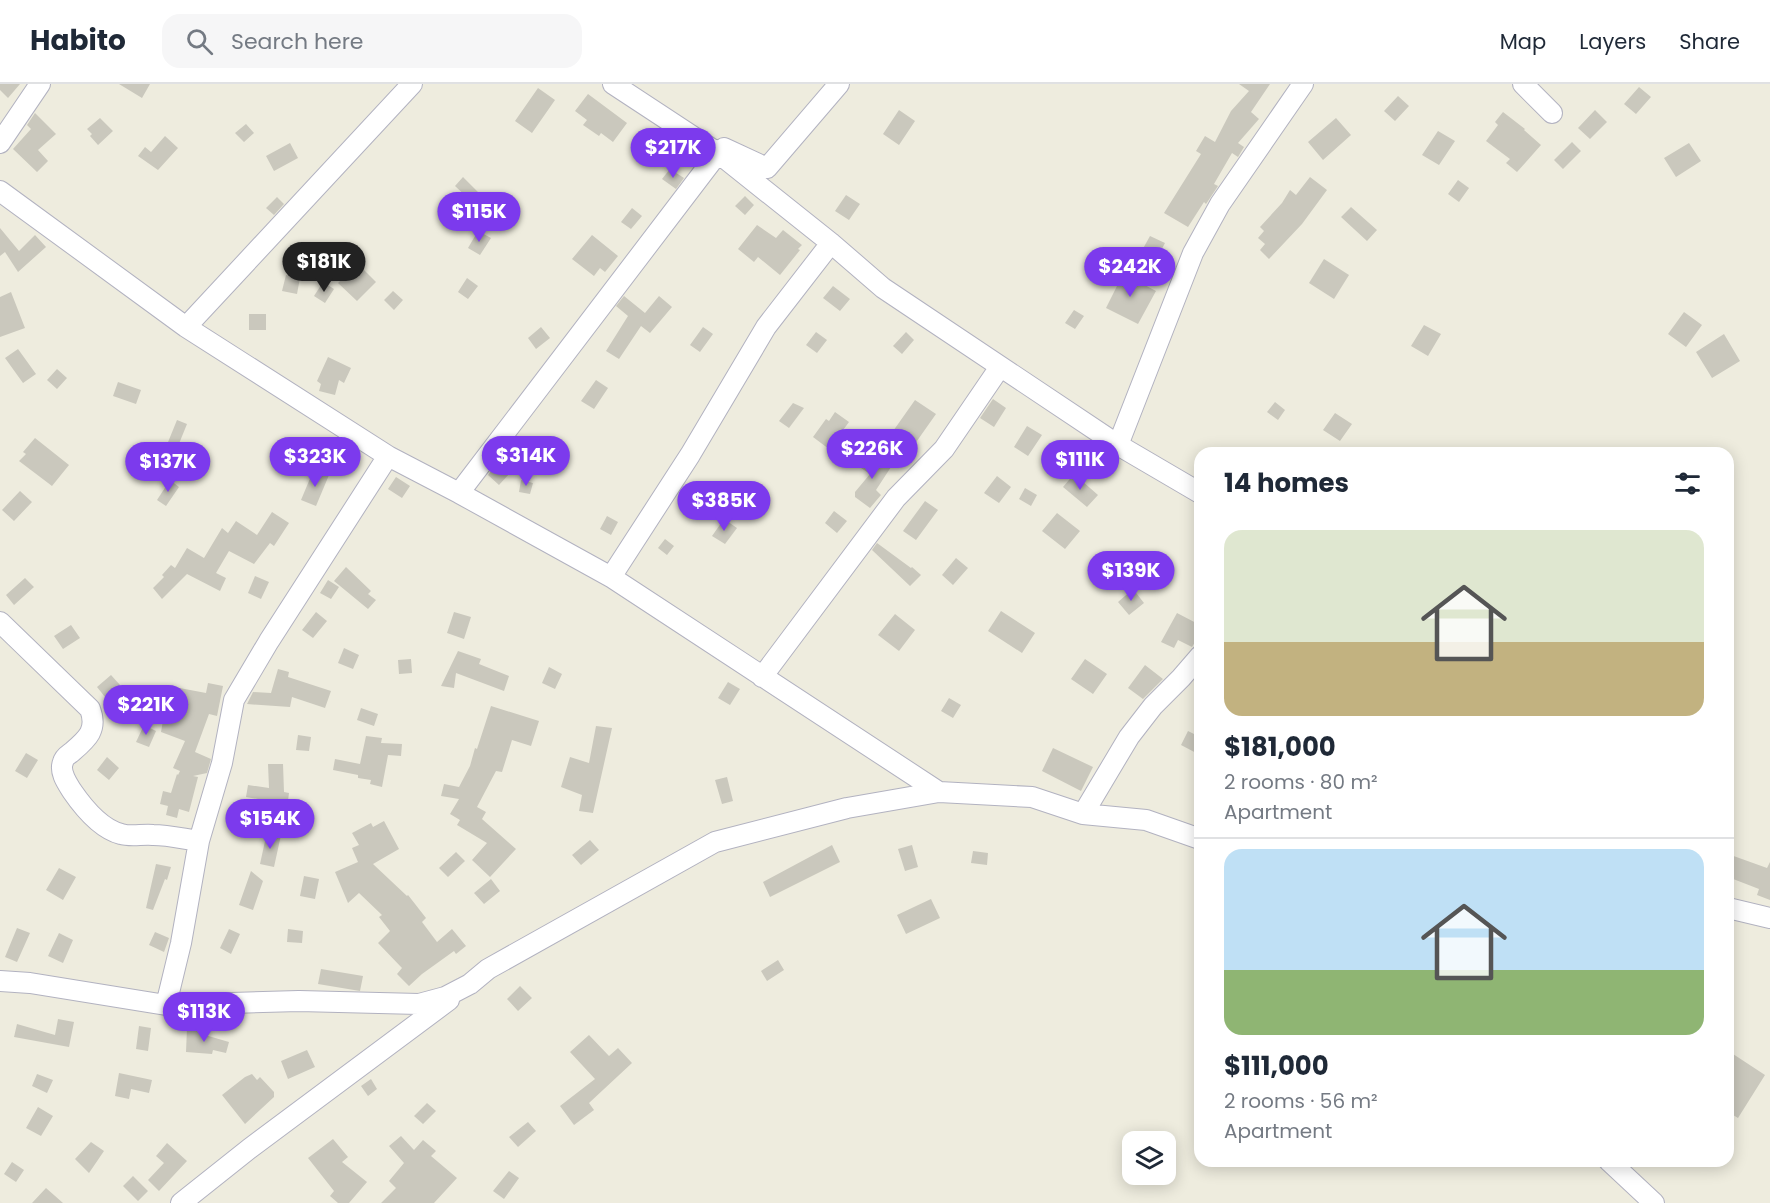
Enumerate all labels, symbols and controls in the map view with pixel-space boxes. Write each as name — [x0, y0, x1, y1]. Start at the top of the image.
search box — [162, 14, 582, 68]
text: Habito — [30, 21, 126, 60]
icon: search — [183, 25, 216, 58]
text: Search here — [231, 26, 363, 57]
text: Map — [1500, 27, 1546, 56]
text: Layers — [1579, 27, 1646, 56]
text: Share — [1679, 27, 1740, 56]
pin: $217K — [631, 128, 715, 179]
text: $217K — [645, 133, 701, 161]
pin: $115K — [437, 192, 521, 243]
text: $115K — [451, 197, 507, 225]
pin: $181K — [282, 242, 366, 293]
text: $181K — [296, 247, 352, 275]
pin: $242K — [1088, 247, 1172, 298]
text: $242K — [1098, 252, 1162, 280]
pin: $226K — [830, 429, 914, 480]
text: $226K — [841, 434, 903, 462]
pin: $314K — [484, 436, 568, 487]
pin: $323K — [273, 437, 357, 488]
pin: $111K — [1038, 440, 1122, 491]
text: $314K — [496, 441, 556, 469]
pin: $137K — [126, 442, 210, 493]
text: $323K — [284, 442, 346, 470]
text: $111K — [1055, 445, 1105, 473]
text: $137K — [139, 447, 197, 475]
text: 14 homes — [1224, 465, 1349, 501]
icon: filters — [1671, 467, 1704, 500]
pin: $385K — [682, 481, 766, 532]
text: $385K — [691, 486, 757, 514]
pin: $139K — [1089, 551, 1173, 602]
text: $139K — [1101, 556, 1161, 584]
icon: home — [1410, 569, 1518, 677]
pin: $221K — [104, 685, 188, 736]
text: $221K — [117, 690, 175, 718]
text: $181,000 — [1224, 729, 1336, 765]
text: 2 rooms · 80 m² — [1224, 768, 1378, 796]
text: Apartment — [1224, 798, 1332, 826]
pin: $154K — [228, 799, 312, 850]
text: $154K — [239, 804, 301, 832]
icon: home — [1410, 888, 1518, 996]
pin: $113K — [162, 992, 246, 1043]
text: $113K — [177, 997, 231, 1025]
text: $111,000 — [1224, 1048, 1329, 1084]
text: 2 rooms · 56 m² — [1224, 1087, 1378, 1115]
text: Apartment — [1224, 1117, 1332, 1145]
map controls — [1122, 1131, 1176, 1185]
button: layers — [1122, 1131, 1176, 1185]

